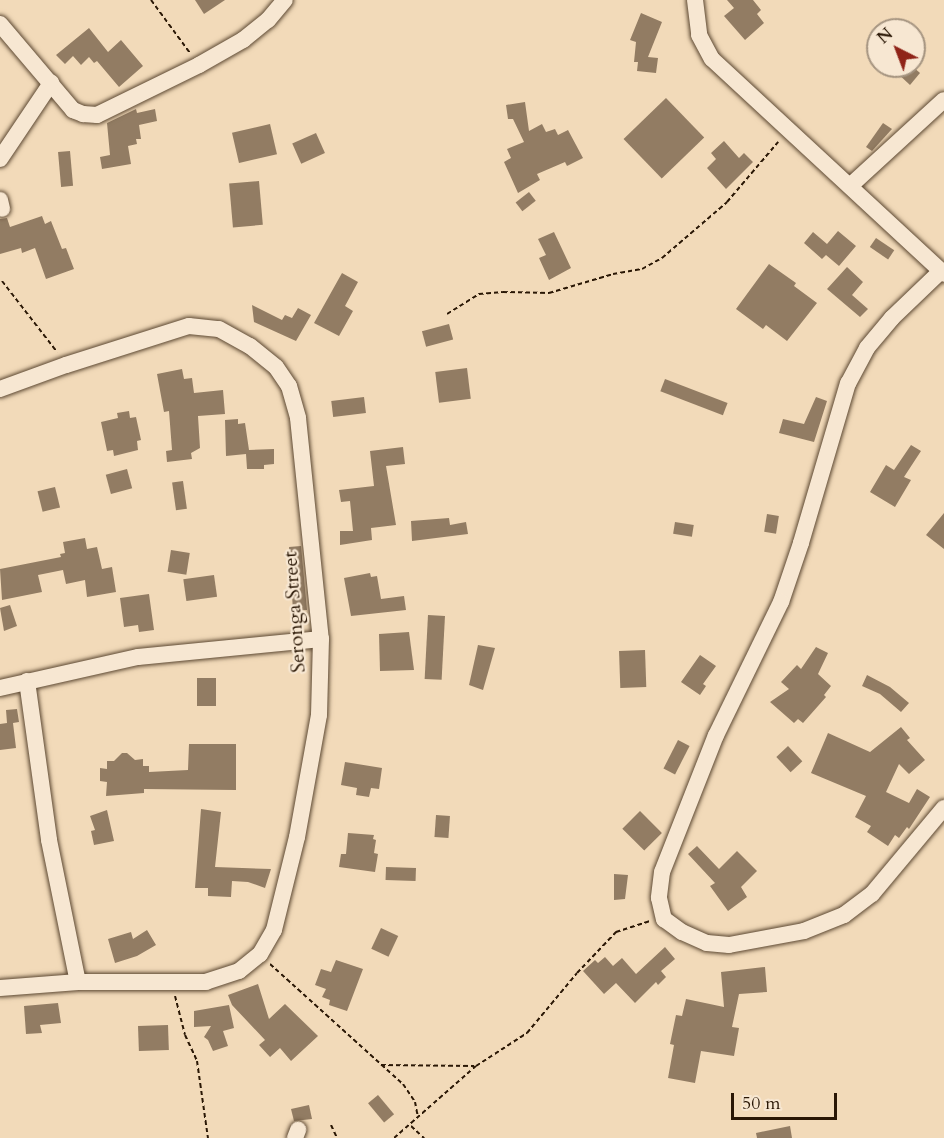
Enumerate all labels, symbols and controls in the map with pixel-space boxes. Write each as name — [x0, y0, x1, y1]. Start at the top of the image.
north arrow — [866, 18, 926, 78]
text: N — [873, 23, 898, 49]
street label: Seronga Street — [278, 550, 310, 674]
scale bar — [734, 1081, 840, 1119]
text: 50 m — [742, 1091, 781, 1116]

